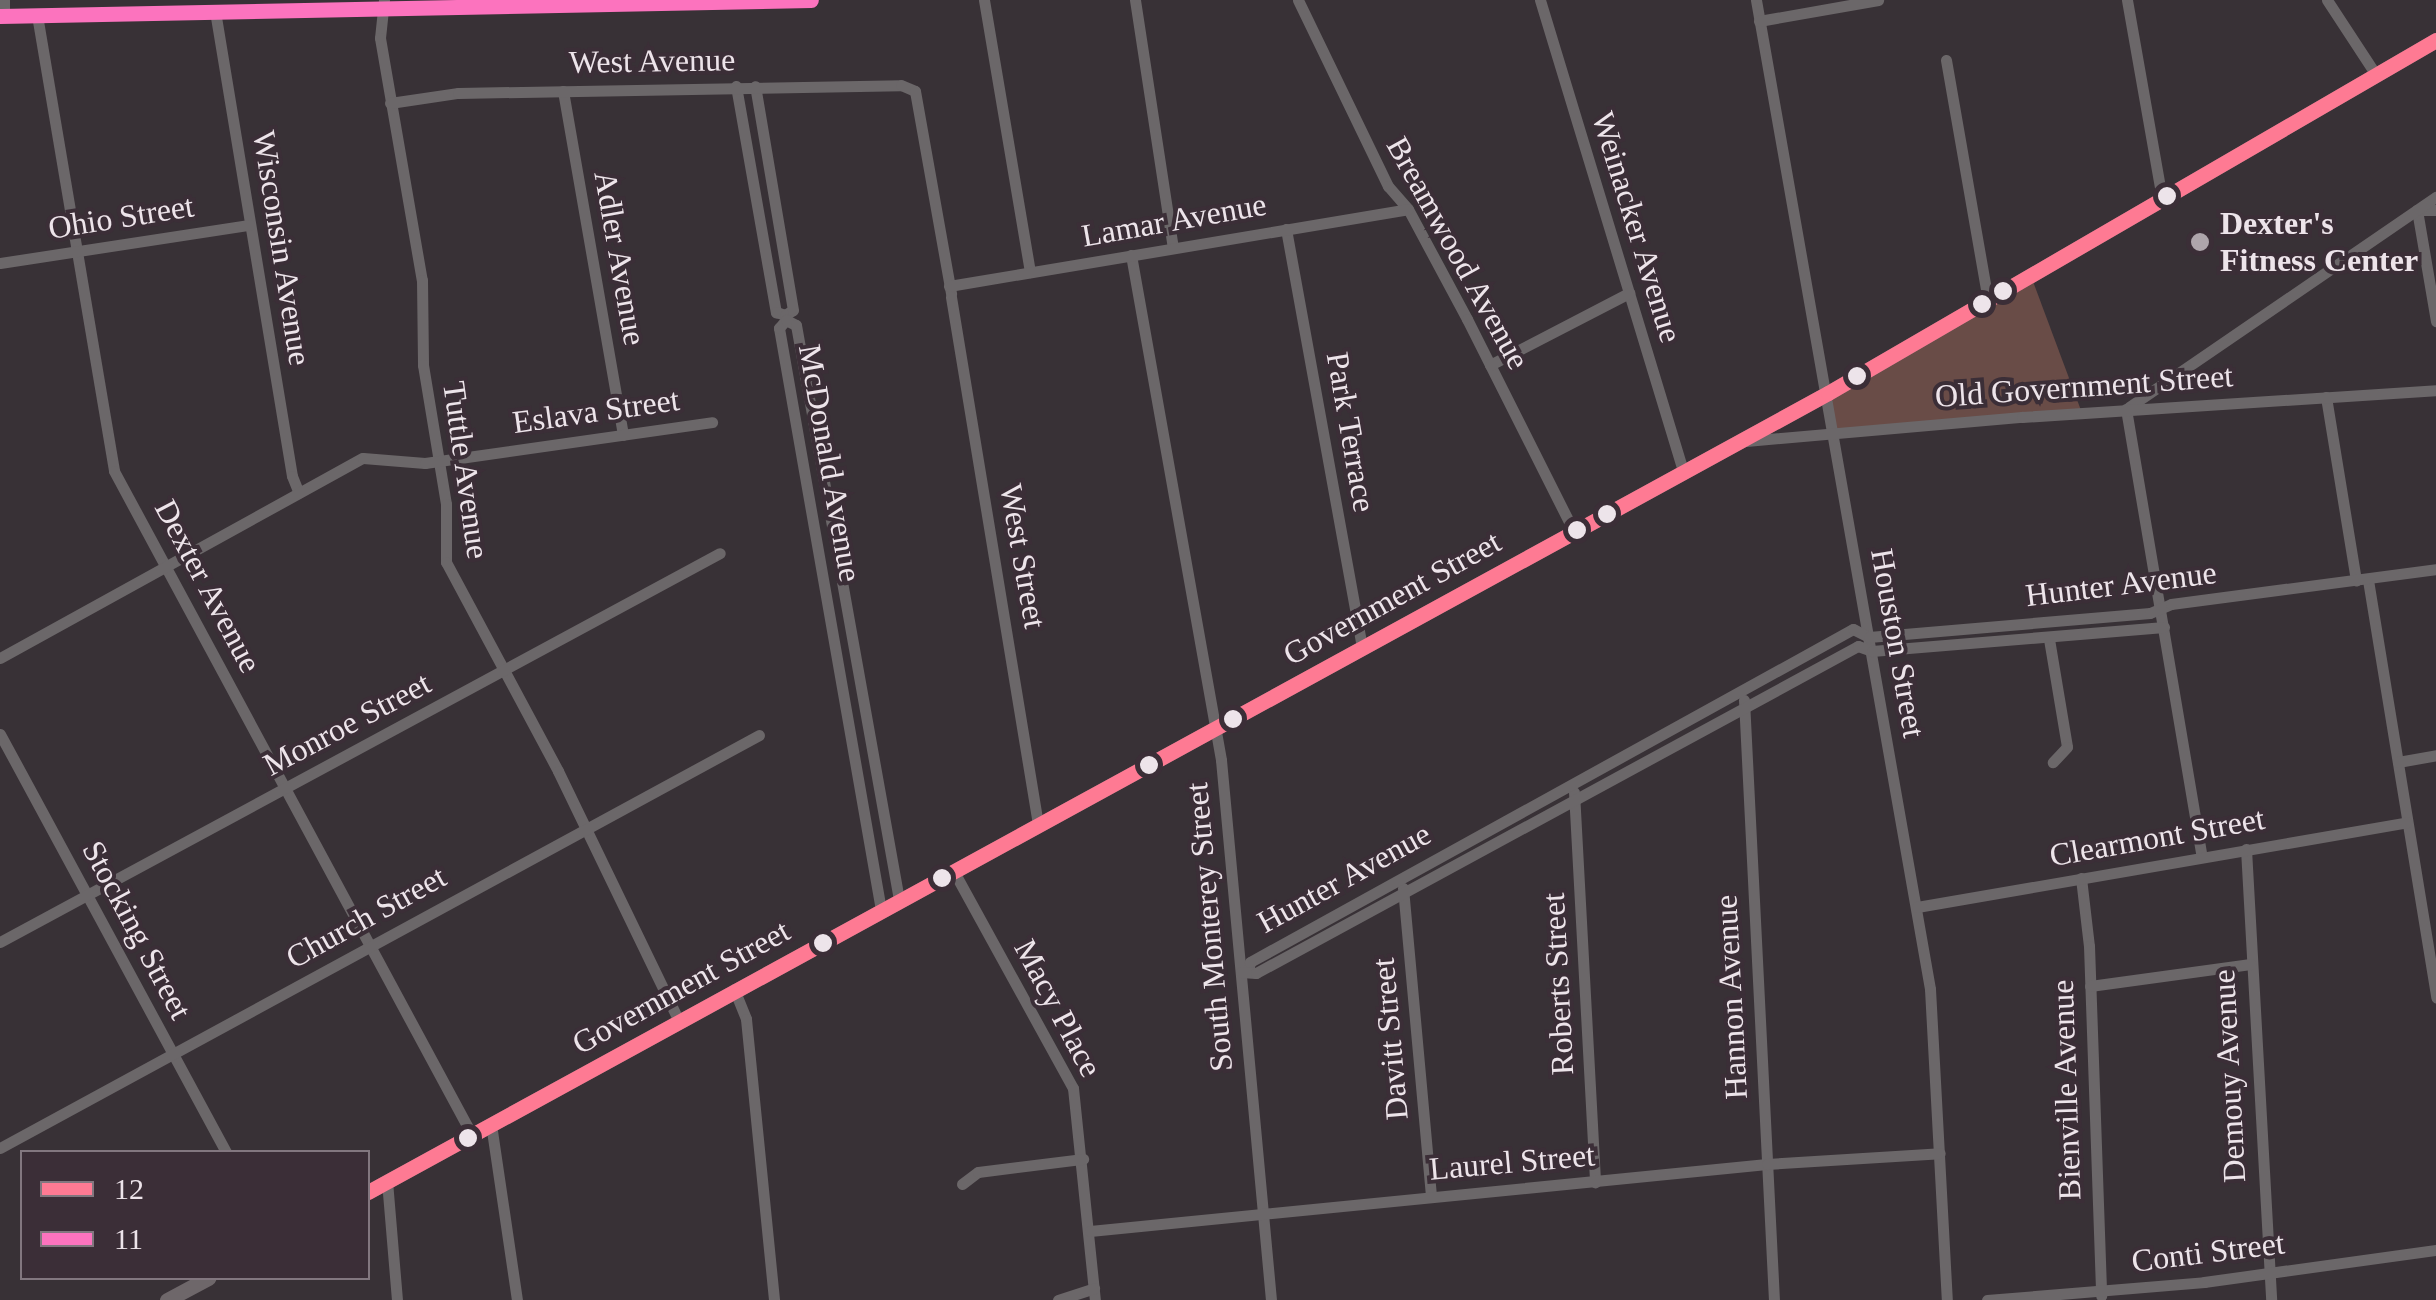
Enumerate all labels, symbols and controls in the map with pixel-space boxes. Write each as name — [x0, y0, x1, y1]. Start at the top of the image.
street label: West Avenue — [568, 40, 736, 82]
street label: Weinacker Avenue — [1583, 106, 1691, 348]
street label: Wisconsin Avenue — [244, 127, 320, 369]
street label: Breamwood Avenue — [1378, 129, 1538, 377]
street label: Adler Avenue — [586, 167, 654, 349]
street label: Lamar Avenue — [1078, 185, 1270, 255]
unlabelled marker — [2157, 186, 2177, 206]
street label: Ohio Street — [46, 187, 196, 247]
place label: Dexter's Fitness Center — [2220, 205, 2418, 280]
marker: Dexter's Fitness Center — [2189, 231, 2211, 253]
unlabelled marker — [1993, 281, 2013, 301]
unlabelled marker — [1972, 294, 1992, 314]
street label: McDonald Avenue — [790, 341, 870, 585]
street label: Park Terrace — [1318, 349, 1384, 515]
street label: Old Government Street — [1934, 356, 2234, 416]
unlabelled marker — [1847, 366, 1867, 386]
street label: Tuttle Avenue — [434, 378, 498, 562]
street label: Eslava Street — [510, 380, 682, 442]
street label: West Street — [991, 481, 1055, 631]
street label: Dexter Avenue — [146, 492, 270, 680]
unlabelled marker — [1597, 504, 1617, 524]
unlabelled marker — [1567, 520, 1587, 540]
street label: Government Street — [1277, 522, 1507, 674]
street label: Houston Street — [1863, 546, 1933, 740]
street label: Hunter Avenue — [2022, 553, 2220, 615]
street label: Monroe Street — [257, 664, 437, 784]
unlabelled marker — [1223, 709, 1243, 729]
unlabelled marker — [1139, 755, 1159, 775]
street label: South Monterey Street — [1177, 781, 1241, 1073]
street label: Clearmont Street — [2046, 799, 2268, 875]
street label: Hunter Avenue — [1250, 814, 1438, 942]
street label: Stocking Street — [74, 834, 200, 1026]
street label: Church Street — [279, 857, 453, 977]
unlabelled marker — [932, 868, 952, 888]
street label: Roberts Street — [1534, 892, 1582, 1076]
street label: Hannon Avenue — [1706, 893, 1756, 1101]
street label: Government Street — [566, 911, 796, 1063]
unlabelled marker — [813, 933, 833, 953]
street label: Macy Place — [1006, 933, 1110, 1083]
street label: Davitt Street — [1364, 956, 1416, 1122]
street label: Demouy Avenue — [2204, 967, 2254, 1185]
street label: Bienville Avenue — [2043, 978, 2089, 1202]
unlabelled marker — [458, 1128, 478, 1148]
street label: Laurel Street — [1428, 1136, 1596, 1188]
legend — [20, 1150, 370, 1280]
text: 12 — [114, 1172, 144, 1205]
text: 11 — [114, 1222, 143, 1255]
street label: Conti Street — [2129, 1224, 2287, 1280]

